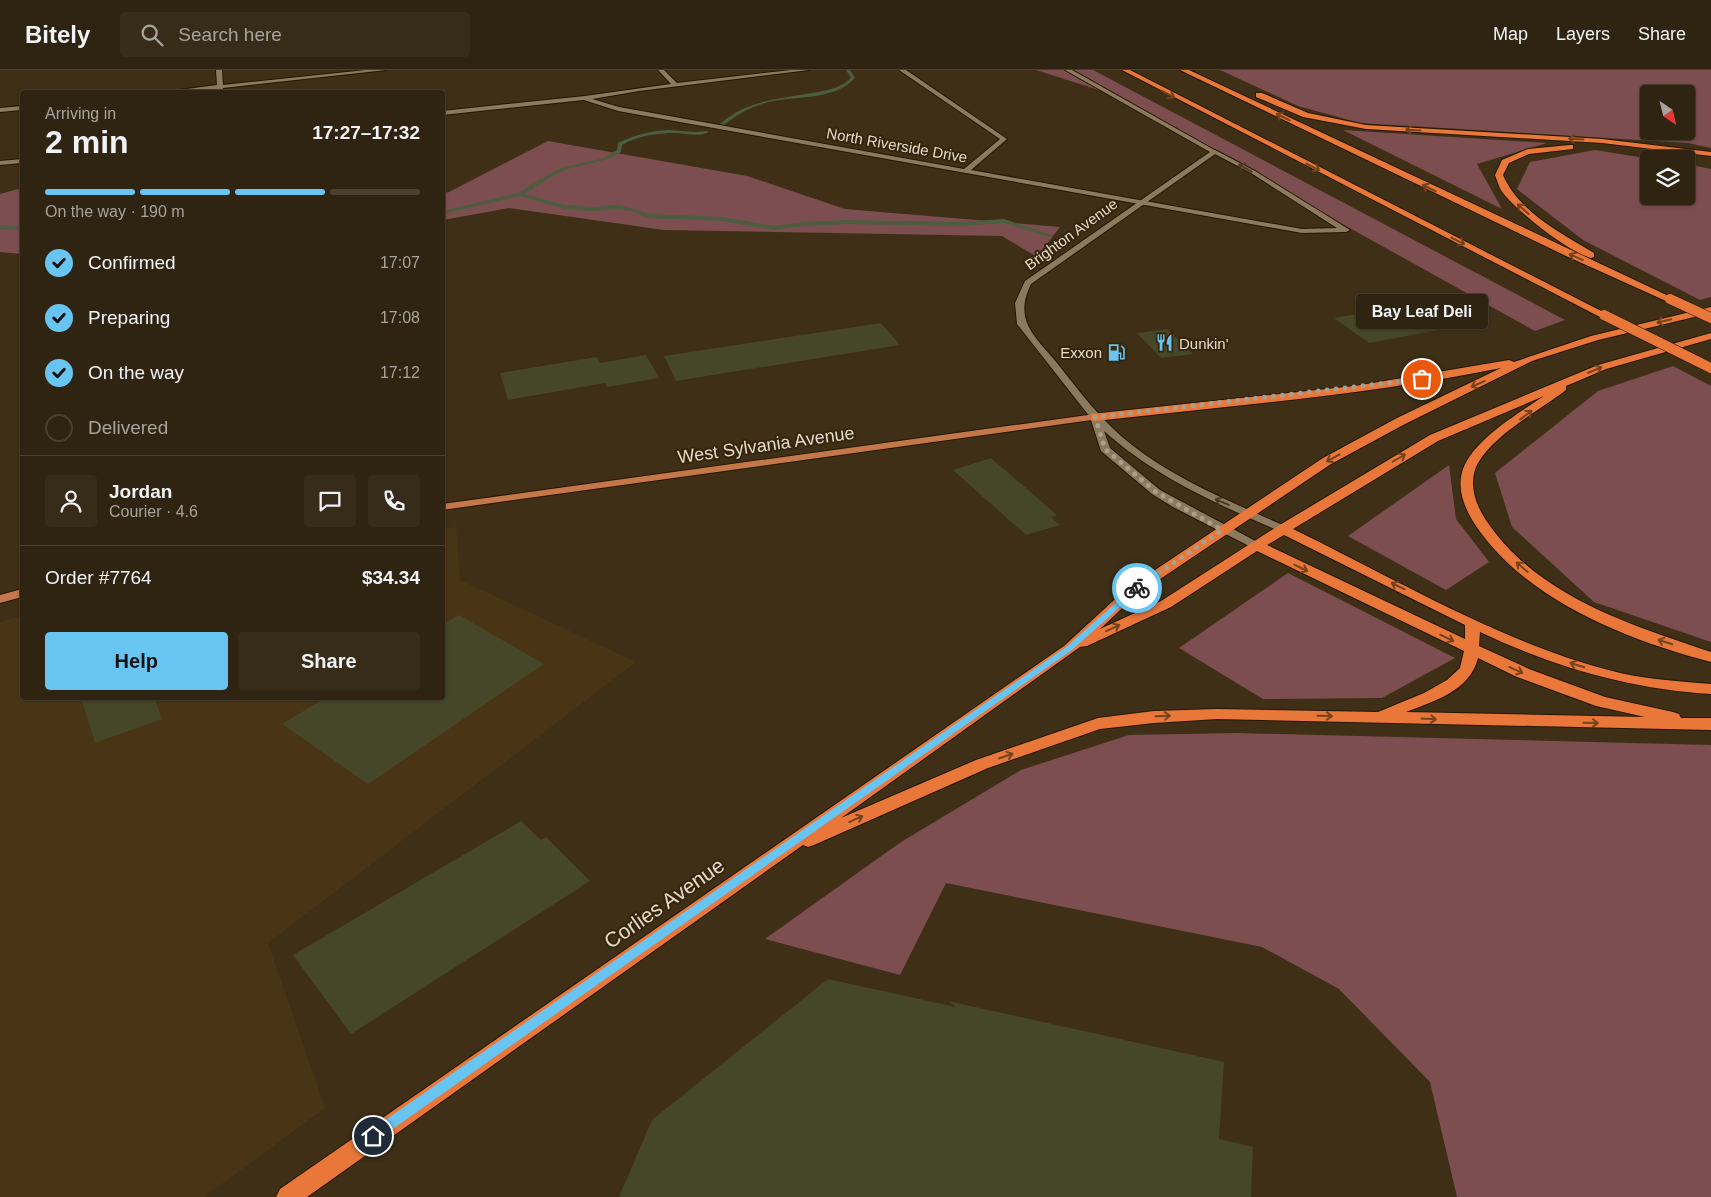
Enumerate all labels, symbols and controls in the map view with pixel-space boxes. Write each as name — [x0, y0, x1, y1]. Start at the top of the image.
search box — [120, 12, 470, 57]
text: Bitely — [25, 21, 90, 48]
icon: search — [138, 21, 166, 49]
text: Search here — [178, 24, 282, 45]
text: Map — [1493, 24, 1528, 44]
text: Layers — [1556, 24, 1610, 44]
text: Share — [1638, 24, 1686, 44]
north arrow — [1640, 85, 1695, 140]
map controls — [1640, 85, 1695, 205]
one-way arrow — [1160, 89, 1175, 99]
text: Arriving in — [45, 105, 116, 122]
one-way arrow — [1275, 112, 1290, 122]
text: 17:27–17:32 — [312, 122, 420, 143]
text: 2 min — [45, 124, 129, 160]
street label: North Riverside Drive — [825, 124, 969, 166]
one-way arrow — [1406, 126, 1422, 135]
one-way arrow — [1568, 135, 1584, 144]
button: layers — [1640, 150, 1695, 205]
one-way arrow — [1239, 162, 1253, 172]
one-way arrow — [1305, 163, 1320, 172]
one-way arrow — [1422, 182, 1437, 192]
street label: Brighton Avenue — [1022, 195, 1120, 273]
text: On the way · 190 m — [45, 203, 185, 220]
one-way arrow — [1516, 204, 1529, 215]
one-way arrow — [1450, 236, 1465, 246]
icon: check — [45, 249, 73, 277]
text: Confirmed — [88, 252, 176, 273]
one-way arrow — [1569, 252, 1584, 262]
text: 17:07 — [380, 254, 420, 271]
callout: Bay Leaf Deli — [1356, 294, 1488, 329]
text: Bay Leaf Deli — [1372, 303, 1472, 320]
icon: check — [45, 304, 73, 332]
text: Preparing — [88, 307, 170, 328]
text: 17:08 — [380, 309, 420, 326]
one-way arrow — [1656, 317, 1672, 326]
restaurant icon: Dunkin' — [1155, 333, 1175, 353]
place label: Dunkin' — [1179, 335, 1229, 352]
fuel station icon: Exxon — [1106, 342, 1126, 362]
place label: Exxon — [1060, 344, 1102, 361]
pin — [1401, 358, 1443, 400]
icon: check — [45, 359, 73, 387]
text: On the way — [88, 362, 184, 383]
text: 17:12 — [380, 364, 420, 381]
one-way arrow — [1587, 364, 1602, 374]
icon: bag — [1408, 365, 1436, 393]
one-way arrow — [1470, 380, 1485, 390]
one-way arrow — [1519, 410, 1532, 421]
text: Delivered — [88, 417, 168, 438]
street label: West Sylvania Avenue — [676, 423, 856, 467]
one-way arrow — [1392, 452, 1406, 462]
one-way arrow — [1325, 453, 1340, 463]
button: person — [45, 475, 97, 527]
button: chat — [304, 475, 356, 527]
button: phone — [368, 475, 420, 527]
text: Jordan — [109, 481, 172, 502]
one-way arrow — [1215, 496, 1230, 505]
text: Courier · 4.6 — [109, 503, 198, 520]
one-way arrow — [1515, 561, 1528, 573]
courier — [1112, 563, 1162, 613]
one-way arrow — [1293, 563, 1308, 573]
text: Order #7764 — [45, 567, 152, 588]
text: $34.34 — [362, 567, 420, 588]
icon: bike — [1123, 574, 1151, 602]
one-way arrow — [1391, 581, 1406, 590]
one-way arrow — [1105, 623, 1120, 633]
button: Help — [45, 632, 228, 690]
button: Share — [238, 632, 420, 690]
one-way arrow — [1439, 634, 1454, 644]
one-way arrow — [1657, 637, 1673, 646]
one-way arrow — [1570, 660, 1586, 670]
one-way arrow — [1508, 666, 1523, 676]
one-way arrow — [1316, 711, 1333, 721]
one-way arrow — [1154, 712, 1170, 721]
one-way arrow — [1420, 715, 1436, 724]
one-way arrow — [1582, 718, 1599, 728]
one-way arrow — [998, 751, 1013, 760]
one-way arrow — [848, 813, 863, 823]
street label: Corlies Avenue — [600, 853, 728, 953]
pin — [352, 1115, 394, 1157]
icon: home — [359, 1122, 387, 1150]

